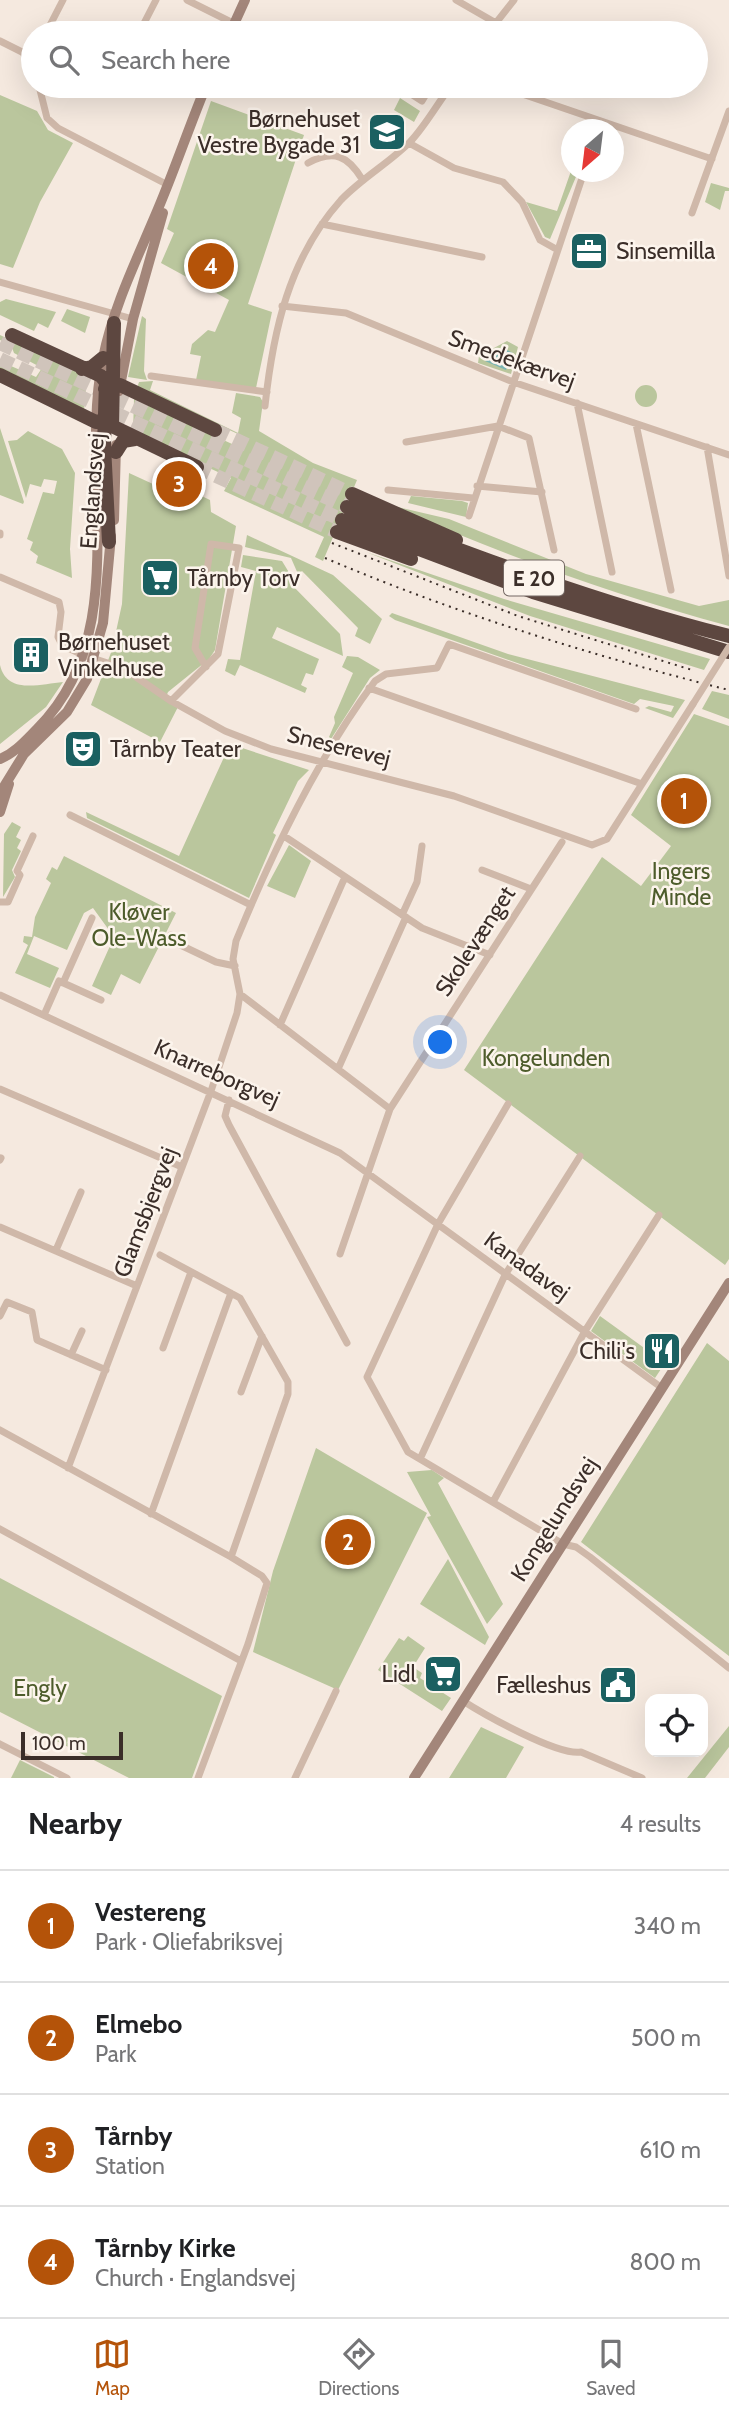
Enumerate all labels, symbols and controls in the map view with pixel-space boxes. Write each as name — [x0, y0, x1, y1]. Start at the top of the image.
search box — [21, 21, 708, 98]
icon: search — [45, 41, 83, 79]
text: Search here — [101, 44, 230, 76]
place label: Børnehuset Vestre Bygade 31 — [197, 105, 360, 159]
school or university icon: Børnehuset Vestre Bygade 31 — [366, 111, 408, 153]
north arrow — [561, 119, 624, 182]
office icon: Sinsemilla — [568, 230, 610, 272]
place label: Sinsemilla — [616, 237, 715, 265]
pin: 4 — [188, 240, 234, 292]
street label: Smedekærvej — [445, 323, 579, 395]
street label: Englandsvej — [74, 432, 110, 550]
pin: 3 — [156, 458, 202, 510]
supermarket icon: Tårnby Torv — [139, 557, 181, 599]
road number: E 20 — [504, 560, 564, 596]
place label: Tårnby Torv — [187, 564, 301, 592]
place label: Børnehuset Vinkelhuse — [58, 628, 170, 682]
building icon: Børnehuset Vinkelhuse — [10, 634, 52, 676]
street label: Sneserevej — [284, 720, 394, 772]
theatre icon: Tårnby Teater — [62, 728, 104, 770]
place label: Tårnby Teater — [110, 735, 242, 763]
pin: 1 — [661, 775, 707, 827]
park label: Ingers Minde — [651, 857, 712, 911]
street label: Skolevænget — [429, 880, 521, 1001]
park label: Kløver Ole-Wass — [91, 898, 187, 952]
your location — [423, 1025, 457, 1059]
street label: Knarreborgvej — [150, 1033, 284, 1113]
park label: Kongelunden — [482, 1044, 610, 1072]
street label: Glamsbjergvej — [107, 1143, 183, 1281]
street label: Kanadavej — [479, 1226, 575, 1306]
restaurant icon: Chili's — [641, 1330, 683, 1372]
place label: Chili's — [579, 1337, 635, 1365]
street label: Kongelundsvej — [505, 1452, 603, 1586]
pin: 2 — [325, 1516, 371, 1568]
supermarket icon: Lidl — [422, 1653, 464, 1695]
place label: Lidl — [381, 1660, 417, 1688]
public building icon: Fælleshus — [597, 1664, 639, 1706]
place label: Fælleshus — [496, 1671, 591, 1699]
park label: Engly — [13, 1674, 67, 1702]
map controls — [645, 1694, 708, 1757]
button: locate — [645, 1694, 708, 1757]
scale bar — [21, 1729, 122, 1761]
text: 100 m — [32, 1732, 86, 1755]
text: Nearby — [28, 1805, 122, 1842]
text: 4 results — [620, 1810, 701, 1838]
text: Vestereng — [95, 1896, 206, 1928]
text: 1 — [47, 1912, 55, 1940]
text: 340 m — [634, 1912, 701, 1940]
text: Park · Oliefabriksvej — [95, 1928, 283, 1956]
text: Elmebo — [95, 2008, 182, 2040]
text: 2 — [45, 2024, 57, 2052]
text: 500 m — [631, 2024, 701, 2052]
text: Park — [95, 2040, 136, 2068]
text: Tårnby — [95, 2120, 172, 2152]
text: 3 — [45, 2136, 57, 2164]
text: 610 m — [639, 2136, 701, 2164]
text: Station — [95, 2152, 165, 2180]
text: Tårnby Kirke — [95, 2232, 236, 2264]
text: 4 — [44, 2248, 58, 2276]
text: 800 m — [630, 2248, 701, 2276]
text: Church · Englandsvej — [95, 2264, 296, 2292]
tab: Map — [93, 2335, 131, 2400]
tab: Directions — [318, 2335, 399, 2400]
tab: Saved — [586, 2335, 636, 2400]

